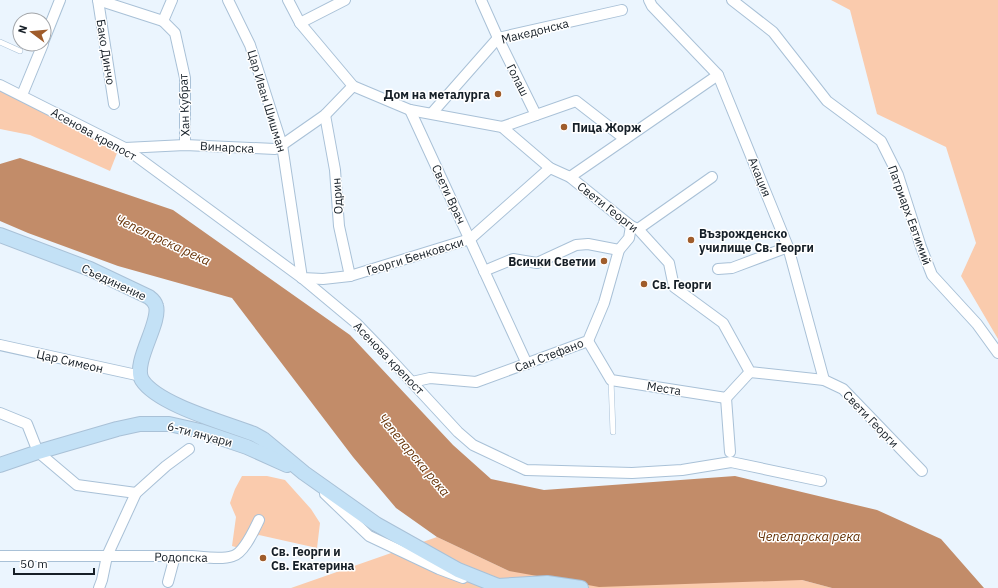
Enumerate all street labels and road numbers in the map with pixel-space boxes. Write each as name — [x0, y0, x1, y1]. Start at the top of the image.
street label: Македонска — [500, 15, 571, 47]
street label: Бако Динчо — [93, 18, 119, 86]
street label: Цар Иван Шишман — [244, 48, 290, 154]
street label: Голаш — [504, 61, 532, 99]
street label: Хан Кубрат — [175, 73, 193, 137]
street label: Асенова крепост — [49, 104, 140, 164]
street label: Винарска — [200, 138, 255, 156]
street label: Акация — [745, 155, 775, 199]
street label: Свети Врач — [429, 162, 469, 226]
street label: Патриарх Евтимий — [885, 163, 935, 267]
street label: Одрин — [328, 177, 346, 215]
street label: Свети Георги — [574, 178, 642, 236]
street label: Георги Бенковски — [365, 234, 465, 278]
street label: Съединение — [79, 260, 149, 304]
street label: Асенова крепост — [350, 318, 428, 398]
street label: Сан Стефано — [512, 335, 586, 375]
street label: Цар Симеон — [35, 346, 105, 376]
street label: Места — [646, 378, 683, 398]
street label: Свети Георги — [840, 387, 902, 451]
street label: 6-ти януари — [166, 418, 234, 450]
street label: Родопска — [154, 549, 208, 565]

